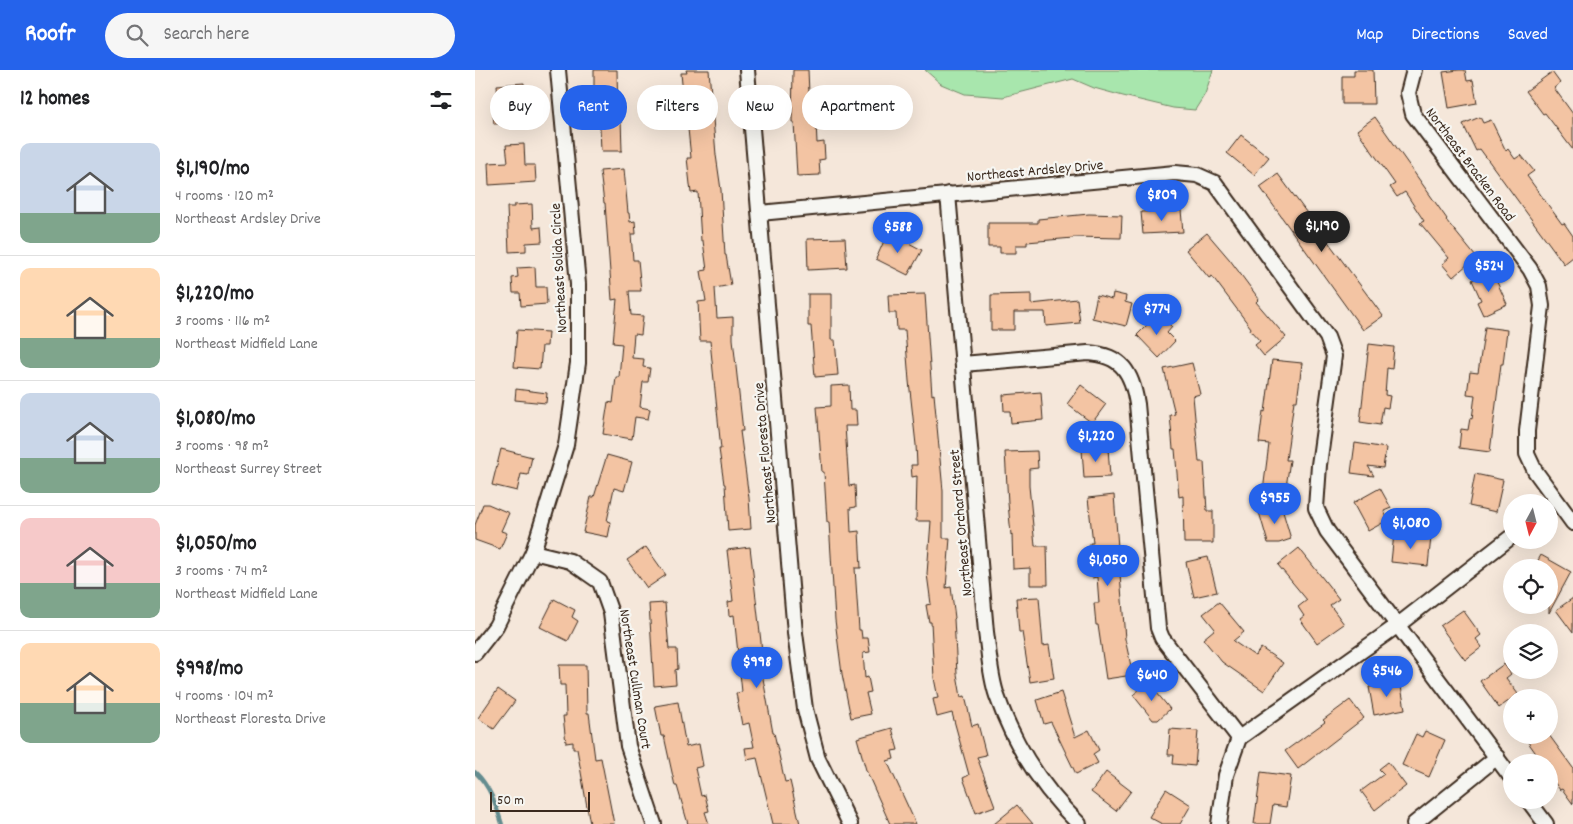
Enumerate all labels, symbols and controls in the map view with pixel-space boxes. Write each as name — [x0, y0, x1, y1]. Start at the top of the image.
search box — [105, 13, 455, 58]
text: Roofr — [25, 18, 75, 52]
icon: search — [123, 21, 151, 49]
text: Search here — [163, 22, 249, 49]
text: Map — [1356, 23, 1383, 48]
text: Directions — [1411, 23, 1480, 48]
text: Saved — [1508, 23, 1548, 48]
text: 12 homes — [20, 85, 90, 115]
chip: Buy — [490, 85, 550, 130]
chip: Rent — [560, 85, 627, 130]
chip: Filters — [637, 85, 718, 130]
chip: New — [728, 85, 792, 130]
chip: Apartment — [802, 85, 913, 130]
icon: filters — [427, 86, 455, 114]
street label: Northeast Bracken Road — [1419, 104, 1520, 227]
text: $1,190/mo — [175, 155, 250, 185]
street label: Northeast Ardsley Drive — [966, 155, 1105, 189]
icon: home — [60, 163, 120, 223]
pin: $809 — [1132, 180, 1192, 222]
text: $809 — [1147, 184, 1177, 207]
text: 4 rooms · 120 m² — [175, 185, 274, 208]
street label: Northeast Solida Circle — [546, 202, 574, 333]
text: Northeast Ardsley Drive — [175, 208, 321, 231]
pin: $1,190 — [1281, 210, 1363, 253]
pin: $588 — [868, 212, 928, 254]
text: $1,190 — [1305, 215, 1339, 238]
text: $588 — [884, 216, 912, 239]
pin: $524 — [1459, 250, 1519, 293]
text: $524 — [1474, 255, 1504, 278]
text: $1,220/mo — [175, 280, 254, 310]
icon: home — [60, 288, 120, 348]
pin: $774 — [1127, 294, 1187, 336]
text: $774 — [1143, 298, 1171, 321]
text: 3 rooms · 116 m² — [175, 310, 270, 333]
text: Northeast Midfield Lane — [175, 333, 318, 356]
street label: Northeast Floresta Drive — [749, 381, 783, 524]
text: $1,080/mo — [175, 405, 255, 435]
icon: home — [60, 413, 120, 473]
pin: $1,220 — [1055, 420, 1137, 463]
text: $1,220 — [1077, 425, 1115, 448]
text: 3 rooms · 98 m² — [175, 435, 269, 458]
street label: Northeast Orchard Street — [945, 448, 979, 597]
text: Northeast Surrey Street — [175, 458, 322, 481]
pin: $955 — [1245, 482, 1305, 525]
text: $955 — [1260, 487, 1290, 510]
north arrow — [1503, 494, 1557, 549]
map controls — [1503, 494, 1558, 809]
pin: $1,080 — [1370, 508, 1452, 550]
text: $1,080 — [1392, 512, 1430, 535]
text: $1,050/mo — [175, 530, 257, 560]
icon: home — [60, 538, 120, 598]
pin: $1,050 — [1067, 544, 1149, 587]
text: $1,050 — [1088, 549, 1128, 572]
button: locate — [1503, 559, 1558, 614]
text: 3 rooms · 74 m² — [175, 560, 268, 583]
text: Northeast Midfield Lane — [175, 583, 318, 606]
street label: Northeast Cullman Court — [612, 608, 656, 751]
button: layers — [1503, 624, 1558, 679]
pin: $998 — [727, 646, 787, 689]
text: $998 — [742, 651, 772, 674]
text: $998/mo — [175, 655, 243, 685]
pin: $546 — [1357, 656, 1417, 698]
pin: $640 — [1122, 660, 1182, 702]
text: $546 — [1372, 660, 1402, 683]
icon: home — [60, 663, 120, 723]
text: $640 — [1136, 664, 1168, 687]
text: 4 rooms · 104 m² — [175, 685, 274, 708]
button: + — [1503, 689, 1558, 744]
text: Northeast Floresta Drive — [175, 708, 326, 731]
button: − — [1503, 754, 1558, 809]
scale bar — [490, 789, 590, 812]
text: 50 m — [497, 791, 524, 811]

